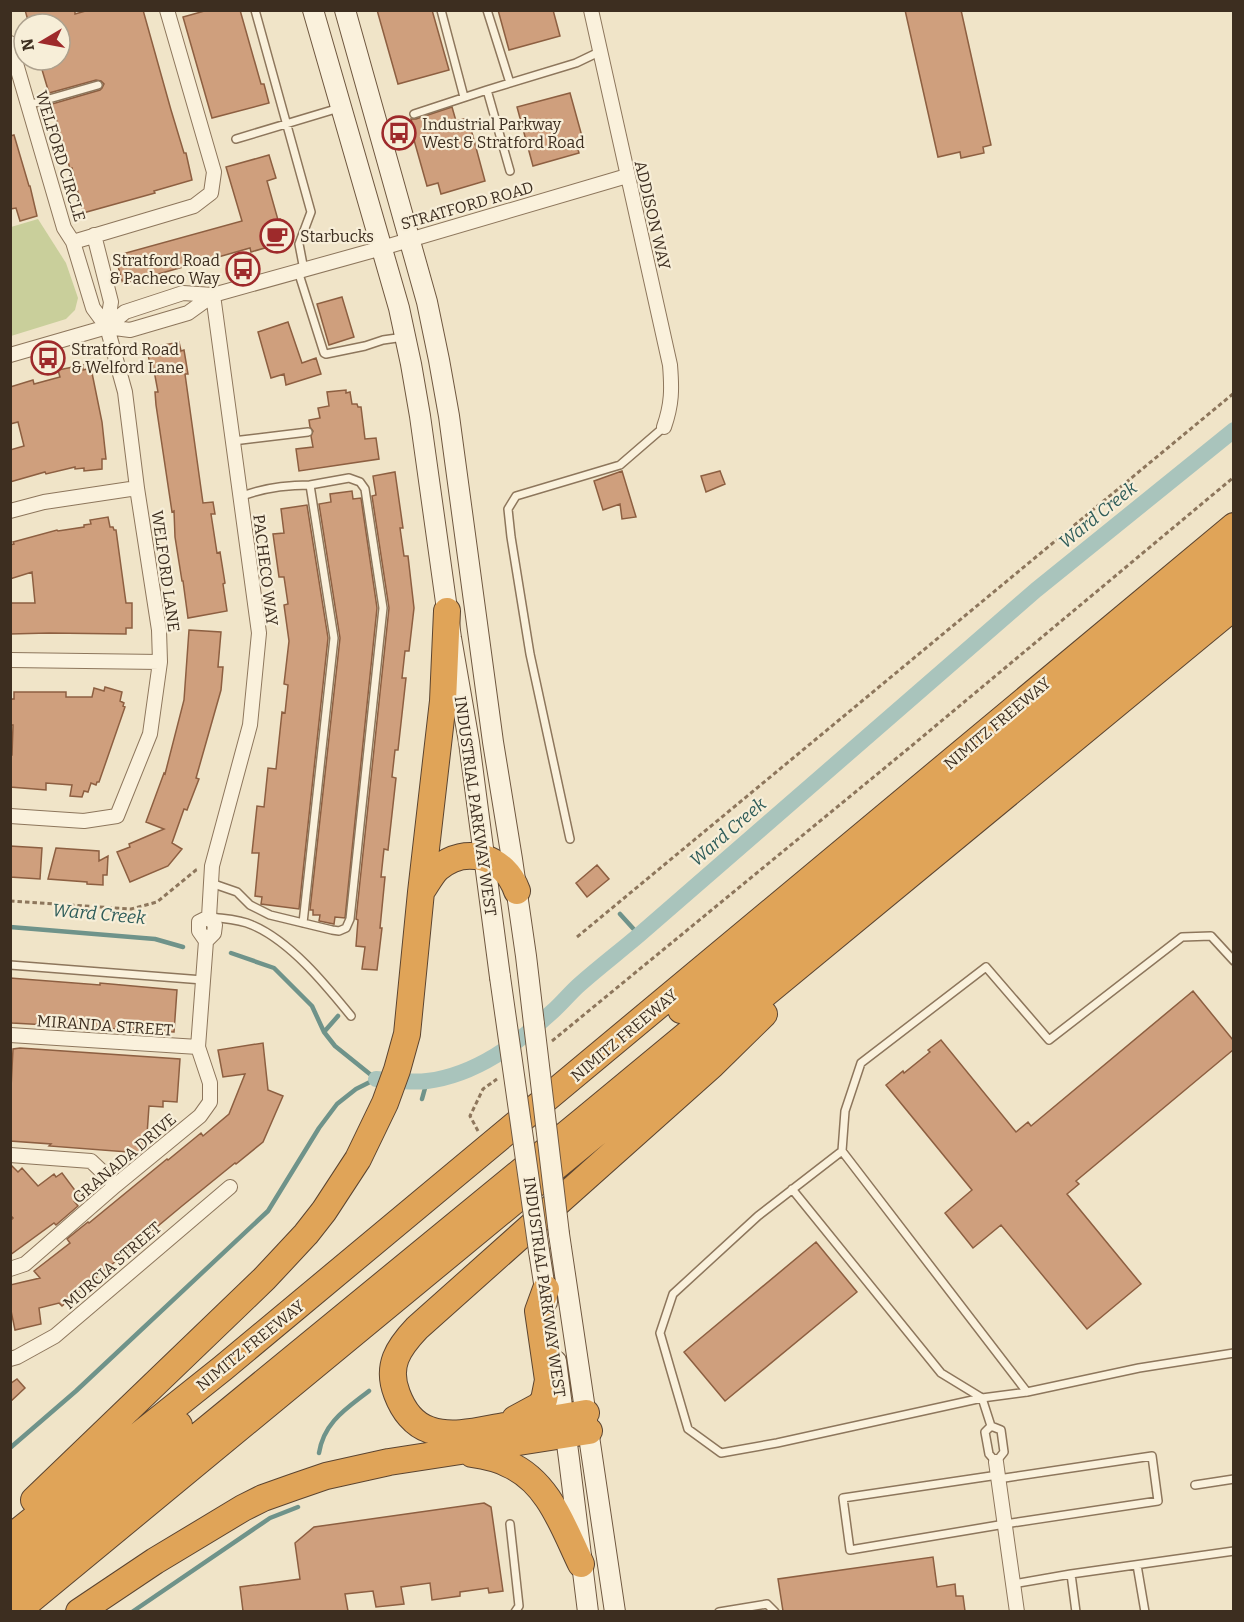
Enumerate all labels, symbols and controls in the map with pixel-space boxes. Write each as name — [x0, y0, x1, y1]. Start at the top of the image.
north arrow — [12, 12, 72, 72]
text: N — [17, 37, 38, 52]
street label: WELFORD CIRCLE — [32, 88, 89, 224]
bus stop icon: Industrial Parkway West & Stratford Road — [381, 115, 417, 151]
place label: Industrial Parkway West & Stratford Road — [422, 115, 585, 152]
street label: ADDISON WAY — [631, 159, 675, 272]
street label: STRATFORD ROAD — [399, 177, 536, 234]
cafe icon: Starbucks — [259, 218, 295, 254]
place label: Starbucks — [300, 227, 374, 246]
place label: Stratford Road & Pacheco Way — [109, 251, 221, 288]
bus stop icon: Stratford Road & Pacheco Way — [225, 251, 261, 287]
bus stop icon: Stratford Road & Welford Lane — [30, 340, 66, 376]
place label: Stratford Road & Welford Lane — [71, 340, 184, 377]
water label: Ward Creek — [1055, 477, 1142, 553]
street label: WELFORD LANE — [148, 509, 183, 633]
street label: PACHECO WAY — [249, 513, 282, 628]
street label: NIMITZ FREEWAY — [940, 673, 1055, 774]
street label: INDUSTRIAL PARKWAY WEST — [451, 695, 500, 917]
water label: Ward Creek — [685, 793, 771, 871]
water label: Ward Creek — [51, 899, 147, 929]
street label: NIMITZ FREEWAY — [567, 985, 682, 1086]
street label: MIRANDA STREET — [36, 1011, 174, 1040]
street label: GRANADA DRIVE — [69, 1109, 180, 1207]
street label: INDUSTRIAL PARKWAY WEST — [520, 1176, 569, 1398]
street label: MURCIA STREET — [60, 1218, 165, 1313]
street label: NIMITZ FREEWAY — [192, 1296, 309, 1395]

